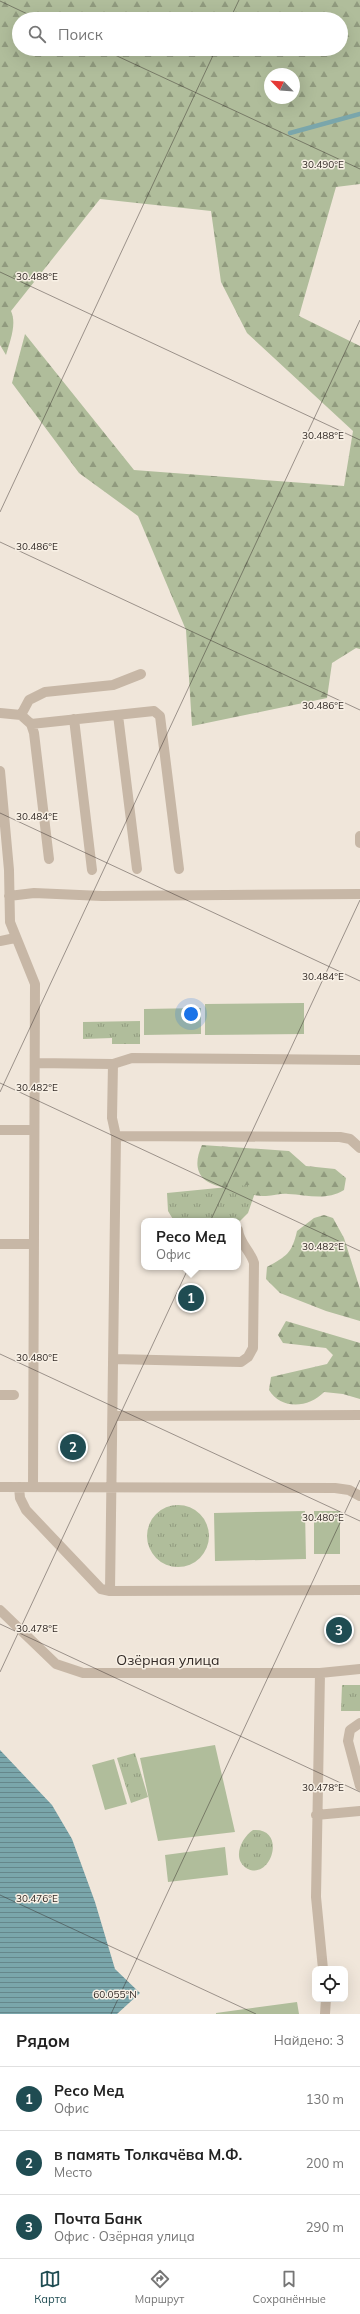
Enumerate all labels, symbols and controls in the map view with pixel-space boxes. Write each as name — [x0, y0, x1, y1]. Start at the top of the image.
search box — [12, 12, 348, 56]
icon: search — [26, 23, 48, 45]
text: Поиск — [58, 25, 103, 44]
north arrow — [264, 68, 300, 104]
text: 30.490°E — [302, 158, 344, 171]
text: 30.488°E — [16, 270, 58, 283]
text: 30.488°E — [302, 429, 344, 442]
text: 30.486°E — [16, 540, 58, 553]
text: 30.486°E — [302, 699, 344, 712]
text: 30.484°E — [16, 810, 58, 823]
text: 30.484°E — [302, 970, 344, 983]
your location — [181, 1004, 201, 1024]
text: 30.482°E — [16, 1081, 58, 1094]
popup — [141, 1218, 241, 1270]
text: Ресо Мед — [156, 1227, 226, 1246]
text: 30.482°E — [302, 1240, 344, 1253]
text: Офис — [156, 1246, 191, 1262]
pin: 1 — [178, 1283, 204, 1313]
text: 30.480°E — [16, 1351, 58, 1364]
pin: 2 — [60, 1432, 86, 1462]
text: 30.480°E — [302, 1511, 344, 1524]
pin: 3 — [326, 1615, 352, 1645]
text: 30.478°E — [16, 1622, 58, 1635]
street label: Озёрная улица — [116, 1651, 220, 1669]
text: 30.478°E — [302, 1781, 344, 1794]
text: 30.476°E — [16, 1892, 58, 1905]
map controls — [312, 1966, 348, 2002]
button: locate — [312, 1966, 348, 2002]
text: 60.055°N — [93, 1988, 137, 2001]
text: Рядом — [16, 2030, 70, 2051]
text: Найдено: 3 — [274, 2032, 344, 2048]
text: Ресо Мед — [54, 2081, 124, 2100]
text: 1 — [25, 2091, 33, 2107]
text: 130 m — [306, 2091, 344, 2107]
text: Офис — [54, 2100, 89, 2116]
text: в память Толкачёва М.Ф. — [54, 2145, 242, 2164]
text: 2 — [25, 2155, 33, 2171]
text: 200 m — [306, 2155, 344, 2171]
text: Место — [54, 2164, 92, 2180]
text: Почта Банк — [54, 2209, 142, 2228]
text: 3 — [25, 2219, 33, 2235]
text: 290 m — [306, 2219, 344, 2235]
text: Офис · Озёрная улица — [54, 2228, 195, 2244]
tab: Карта — [34, 2268, 67, 2306]
tab: Маршрут — [135, 2268, 184, 2306]
tab: Сохранённые — [253, 2268, 326, 2306]

